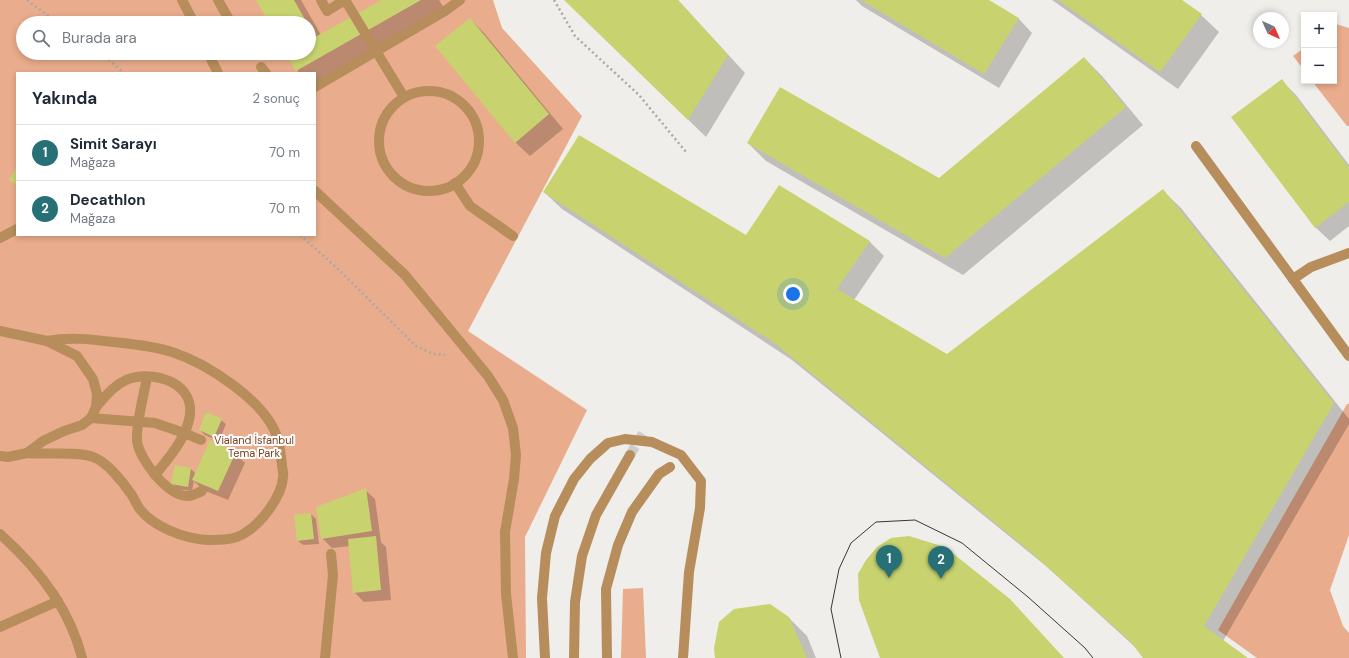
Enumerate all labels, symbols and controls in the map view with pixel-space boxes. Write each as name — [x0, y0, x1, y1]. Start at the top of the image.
north arrow — [1253, 12, 1289, 48]
map controls — [1301, 12, 1337, 84]
button: + — [1301, 12, 1337, 48]
search box — [16, 16, 316, 60]
icon: search — [30, 27, 52, 49]
text: Burada ara — [62, 28, 137, 48]
button: − — [1301, 48, 1337, 84]
text: Yakında — [32, 87, 97, 109]
text: 2 sonuç — [252, 90, 300, 107]
text: Simit Sarayı — [70, 134, 157, 154]
text: 1 — [43, 144, 47, 161]
text: 70 m — [269, 144, 300, 161]
text: Mağaza — [70, 154, 115, 171]
text: Decathlon — [70, 190, 146, 210]
text: 2 — [41, 200, 49, 217]
text: 70 m — [269, 200, 300, 217]
text: Mağaza — [70, 210, 115, 227]
your location — [783, 284, 803, 304]
park label: Vialand İsfanbul Tema Park — [214, 433, 294, 460]
pin: 1 — [876, 545, 902, 578]
pin: 2 — [928, 546, 954, 579]

